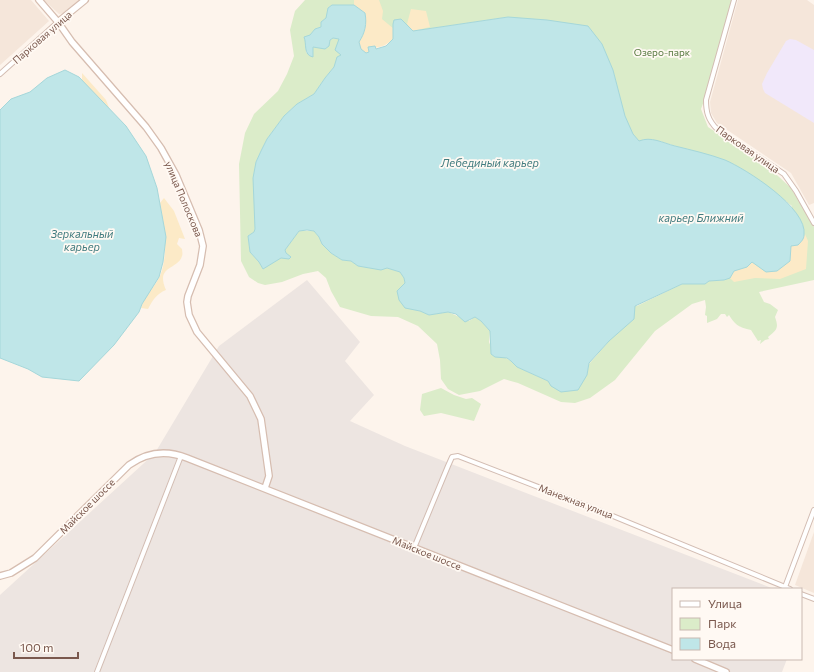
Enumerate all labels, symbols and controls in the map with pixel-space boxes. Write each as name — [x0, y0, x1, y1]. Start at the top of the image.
street label: Парковая улица — [10, 8, 74, 66]
park label: Озеро-парк — [634, 46, 691, 58]
street label: Парковая улица — [714, 123, 782, 175]
water label: Лебединый карьер — [440, 156, 539, 169]
street label: улица Полоскова — [163, 159, 205, 239]
water label: карьер Ближний — [658, 211, 744, 224]
water label: Зеркальный карьер — [51, 227, 114, 253]
street label: Майское шоссе — [57, 476, 117, 536]
street label: Манежная улица — [537, 481, 615, 521]
street label: Майское шоссе — [391, 534, 463, 572]
legend — [672, 588, 802, 660]
text: Улица — [708, 596, 742, 610]
text: Парк — [708, 616, 737, 630]
scale bar — [14, 634, 78, 660]
text: Вода — [708, 636, 736, 650]
text: 100 m — [20, 640, 54, 654]

